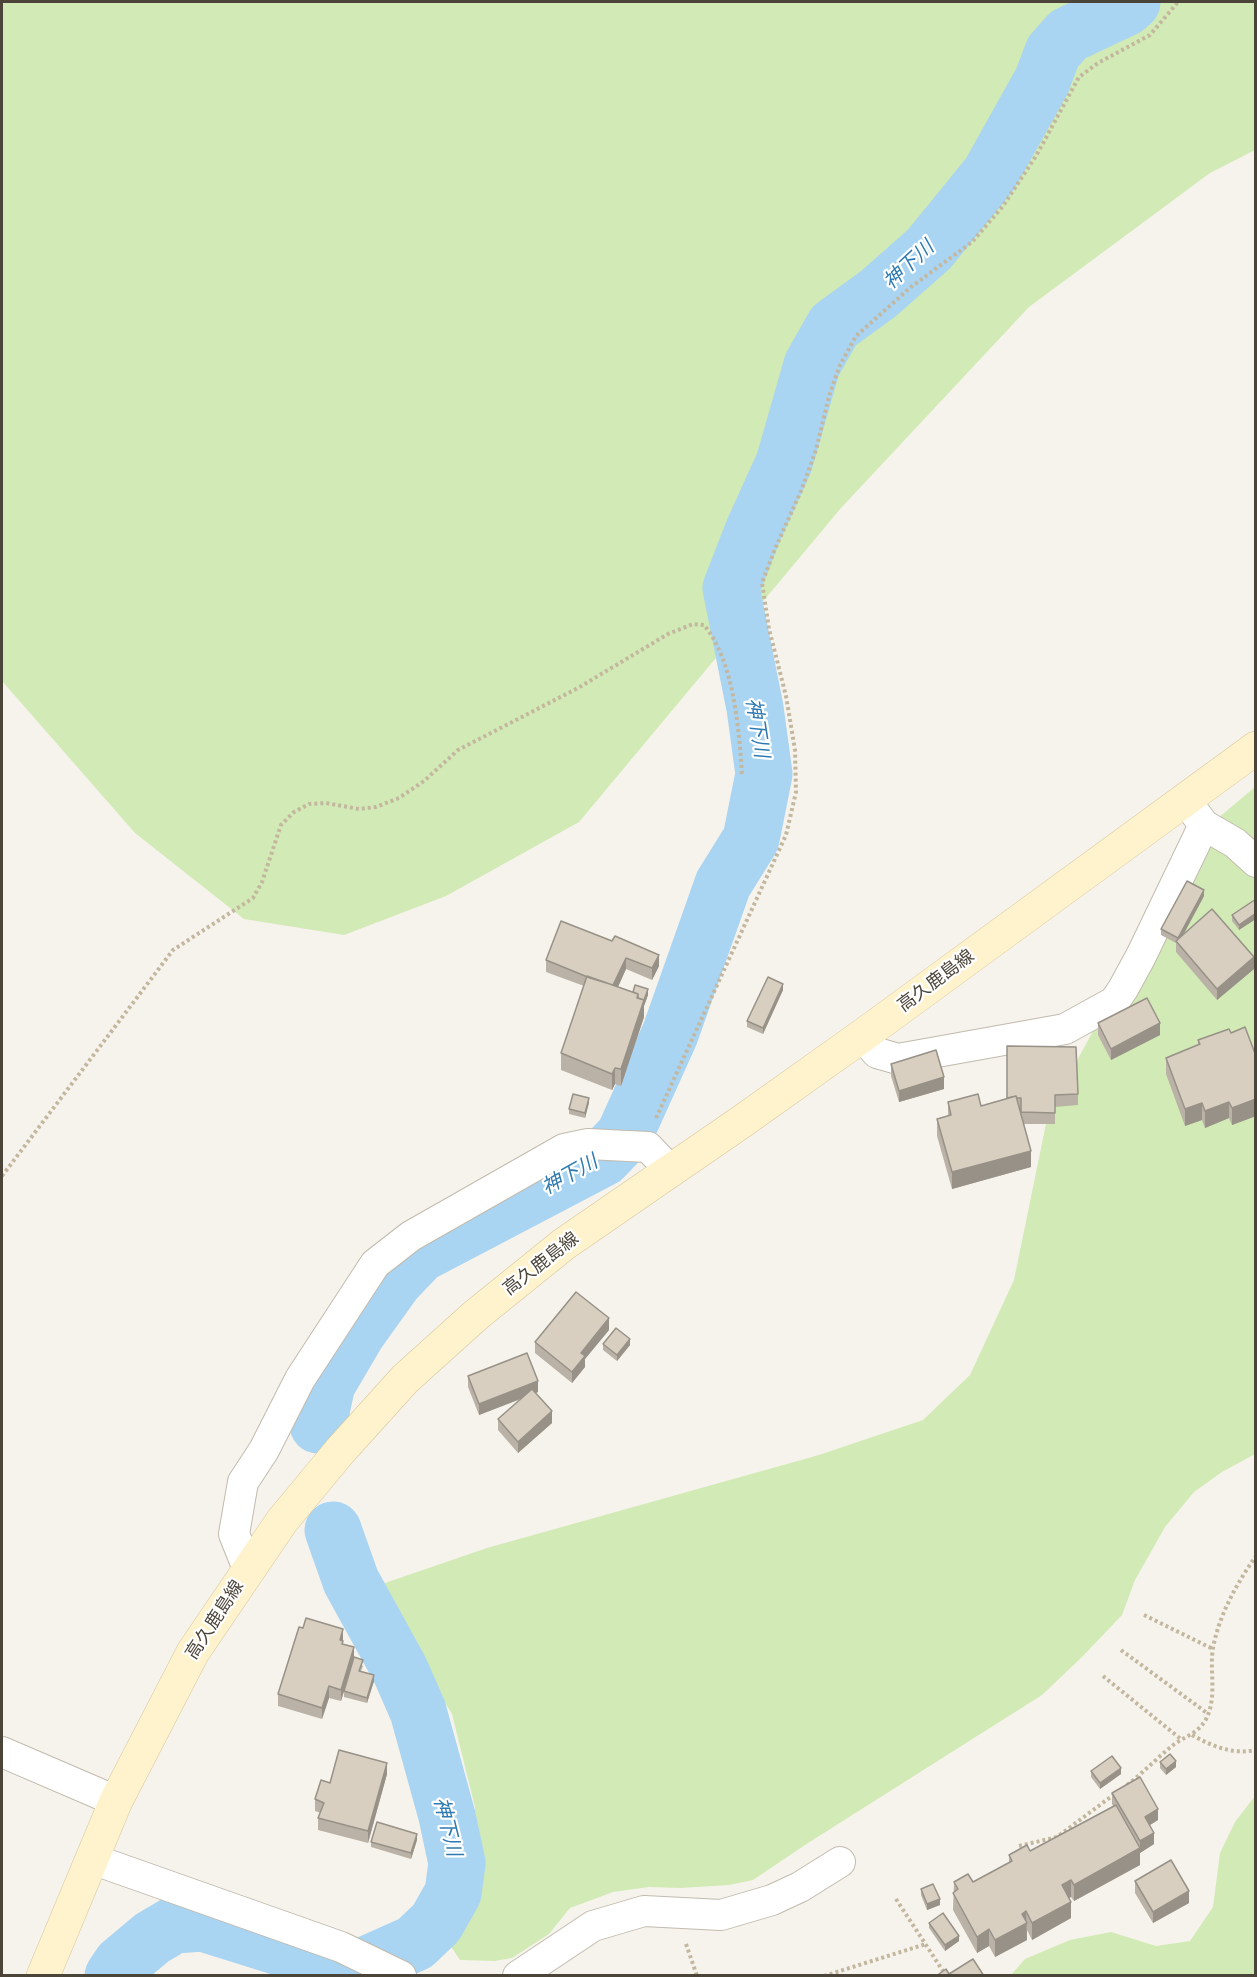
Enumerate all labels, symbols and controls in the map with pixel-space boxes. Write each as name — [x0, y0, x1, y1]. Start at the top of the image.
water label: 神下川 — [879, 236, 939, 294]
water label: 神下川 — [740, 696, 774, 760]
street label: 高久鹿島線 — [894, 945, 978, 1017]
water label: 神下川 — [538, 1150, 602, 1200]
street label: 高久鹿島線 — [499, 1228, 583, 1300]
street label: 高久鹿島線 — [181, 1576, 249, 1664]
water label: 神下川 — [428, 1795, 466, 1859]

